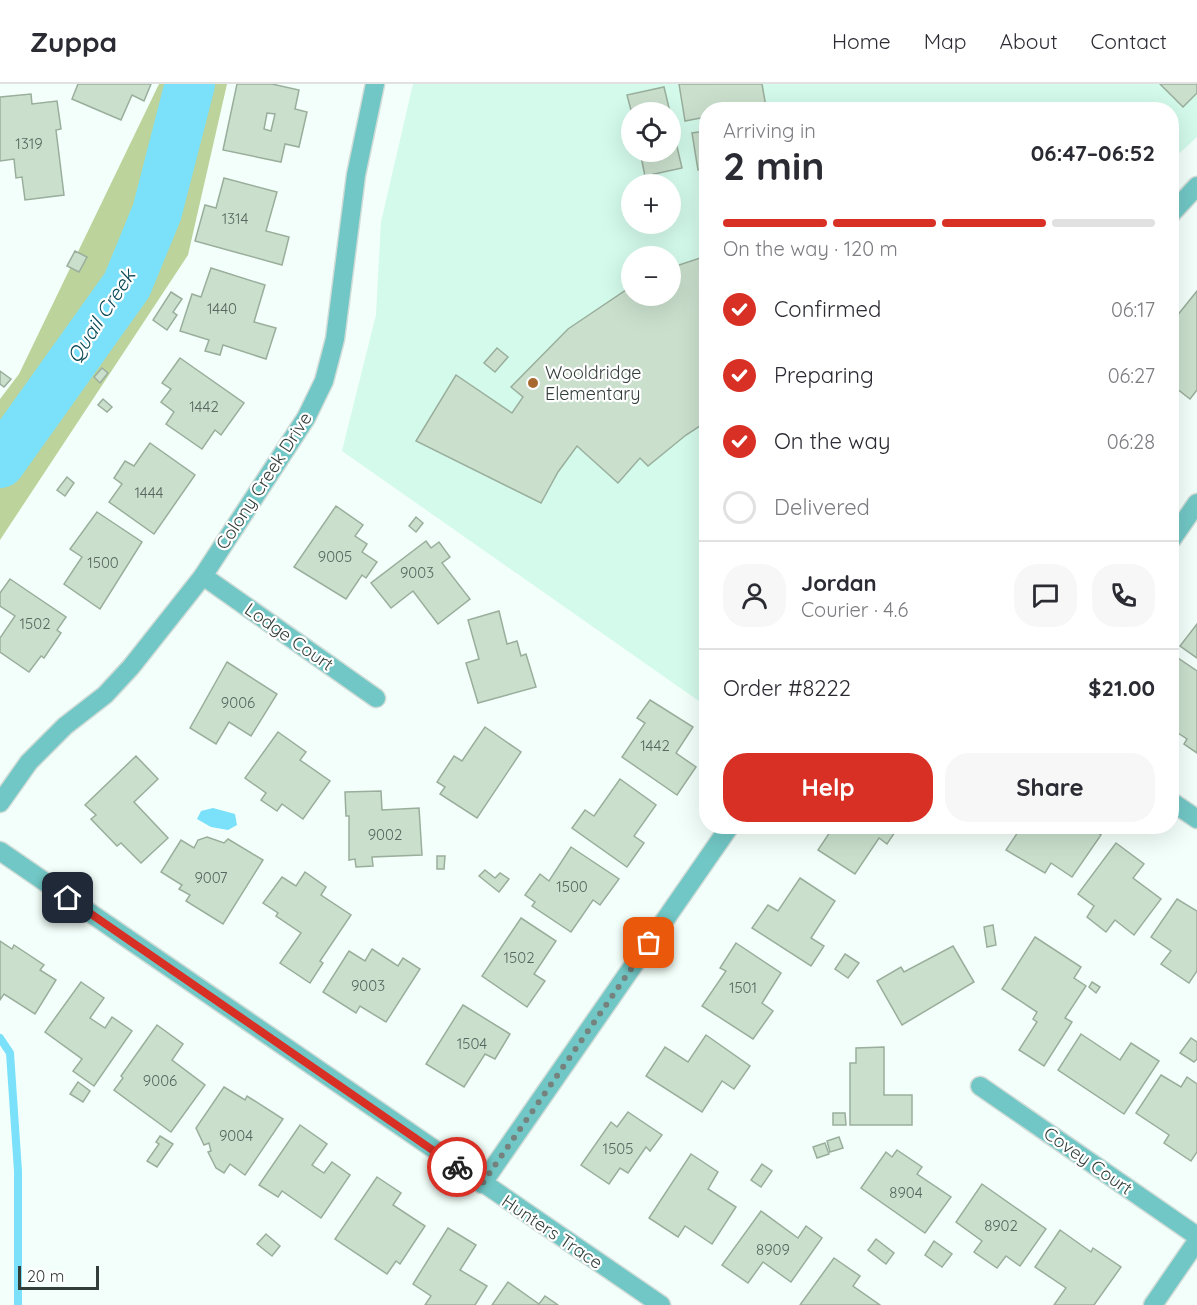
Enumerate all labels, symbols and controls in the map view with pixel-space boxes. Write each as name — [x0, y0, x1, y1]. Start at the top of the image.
text: Zuppa — [30, 24, 117, 59]
text: Home — [832, 28, 891, 54]
text: Map — [924, 28, 967, 54]
text: About — [1000, 28, 1058, 54]
text: Contact — [1091, 28, 1167, 54]
map controls — [621, 102, 681, 306]
button: locate — [621, 102, 681, 162]
text: Arriving in — [723, 118, 816, 143]
house number: 1319 — [15, 134, 43, 153]
text: 06:47–06:52 — [1031, 139, 1155, 167]
text: 2 min — [723, 141, 825, 190]
button: + — [621, 174, 681, 234]
house number: 1314 — [222, 209, 248, 228]
text: On the way · 120 m — [723, 236, 898, 261]
button: − — [621, 246, 681, 306]
water label: Quail Creek — [61, 262, 141, 367]
icon: check — [723, 293, 756, 326]
text: Confirmed — [774, 295, 881, 323]
text: 06:17 — [1111, 297, 1155, 322]
house number: 1440 — [207, 299, 237, 318]
icon: check — [723, 359, 756, 392]
place label: Wooldridge Elementary — [545, 361, 641, 405]
text: Preparing — [774, 361, 874, 389]
text: 06:27 — [1108, 363, 1155, 388]
marker: Wooldridge Elementary — [526, 376, 540, 390]
house number: 1442 — [189, 397, 219, 416]
street label: Colony Creek Drive — [211, 408, 317, 554]
icon: check — [723, 425, 756, 458]
text: On the way — [774, 427, 890, 455]
text: 06:28 — [1107, 429, 1155, 454]
house number: 1444 — [134, 483, 164, 502]
text: Delivered — [774, 493, 870, 521]
house number: 9005 — [318, 547, 352, 566]
house number: 1500 — [87, 553, 119, 572]
house number: 9003 — [400, 563, 434, 582]
button: person — [723, 564, 786, 627]
button: chat — [1014, 564, 1077, 627]
button: phone — [1092, 564, 1155, 627]
text: Jordan — [801, 569, 877, 597]
text: Courier · 4.6 — [801, 597, 908, 622]
street label: Lodge Court — [240, 598, 338, 676]
house number: 1502 — [20, 614, 50, 633]
text: Order #8222 — [723, 674, 851, 702]
text: $21.00 — [1088, 674, 1155, 702]
house number: 9006 — [221, 693, 255, 712]
house number: 1442 — [640, 736, 670, 755]
button: Help — [723, 753, 933, 822]
button: Share — [945, 753, 1155, 822]
house number: 9002 — [368, 825, 402, 844]
house number: 9007 — [194, 868, 228, 887]
pin — [42, 872, 93, 923]
house number: 1500 — [556, 877, 588, 896]
icon: home — [51, 881, 84, 914]
pin — [623, 917, 674, 968]
icon: bag — [632, 926, 665, 959]
house number: 1502 — [504, 948, 534, 967]
house number: 9003 — [351, 976, 385, 995]
house number: 1501 — [729, 978, 757, 997]
house number: 1504 — [457, 1034, 487, 1053]
house number: 9006 — [143, 1071, 177, 1090]
street label: Covey Court — [1039, 1122, 1137, 1200]
house number: 9004 — [219, 1126, 253, 1145]
courier — [427, 1137, 487, 1197]
house number: 1505 — [603, 1139, 633, 1158]
icon: bike — [441, 1151, 474, 1184]
house number: 8904 — [889, 1183, 923, 1202]
street label: Hunters Trace — [497, 1189, 607, 1274]
house number: 8902 — [984, 1216, 1018, 1235]
house number: 8909 — [756, 1240, 790, 1259]
scale bar — [18, 1263, 99, 1290]
text: 20 m — [27, 1266, 64, 1286]

